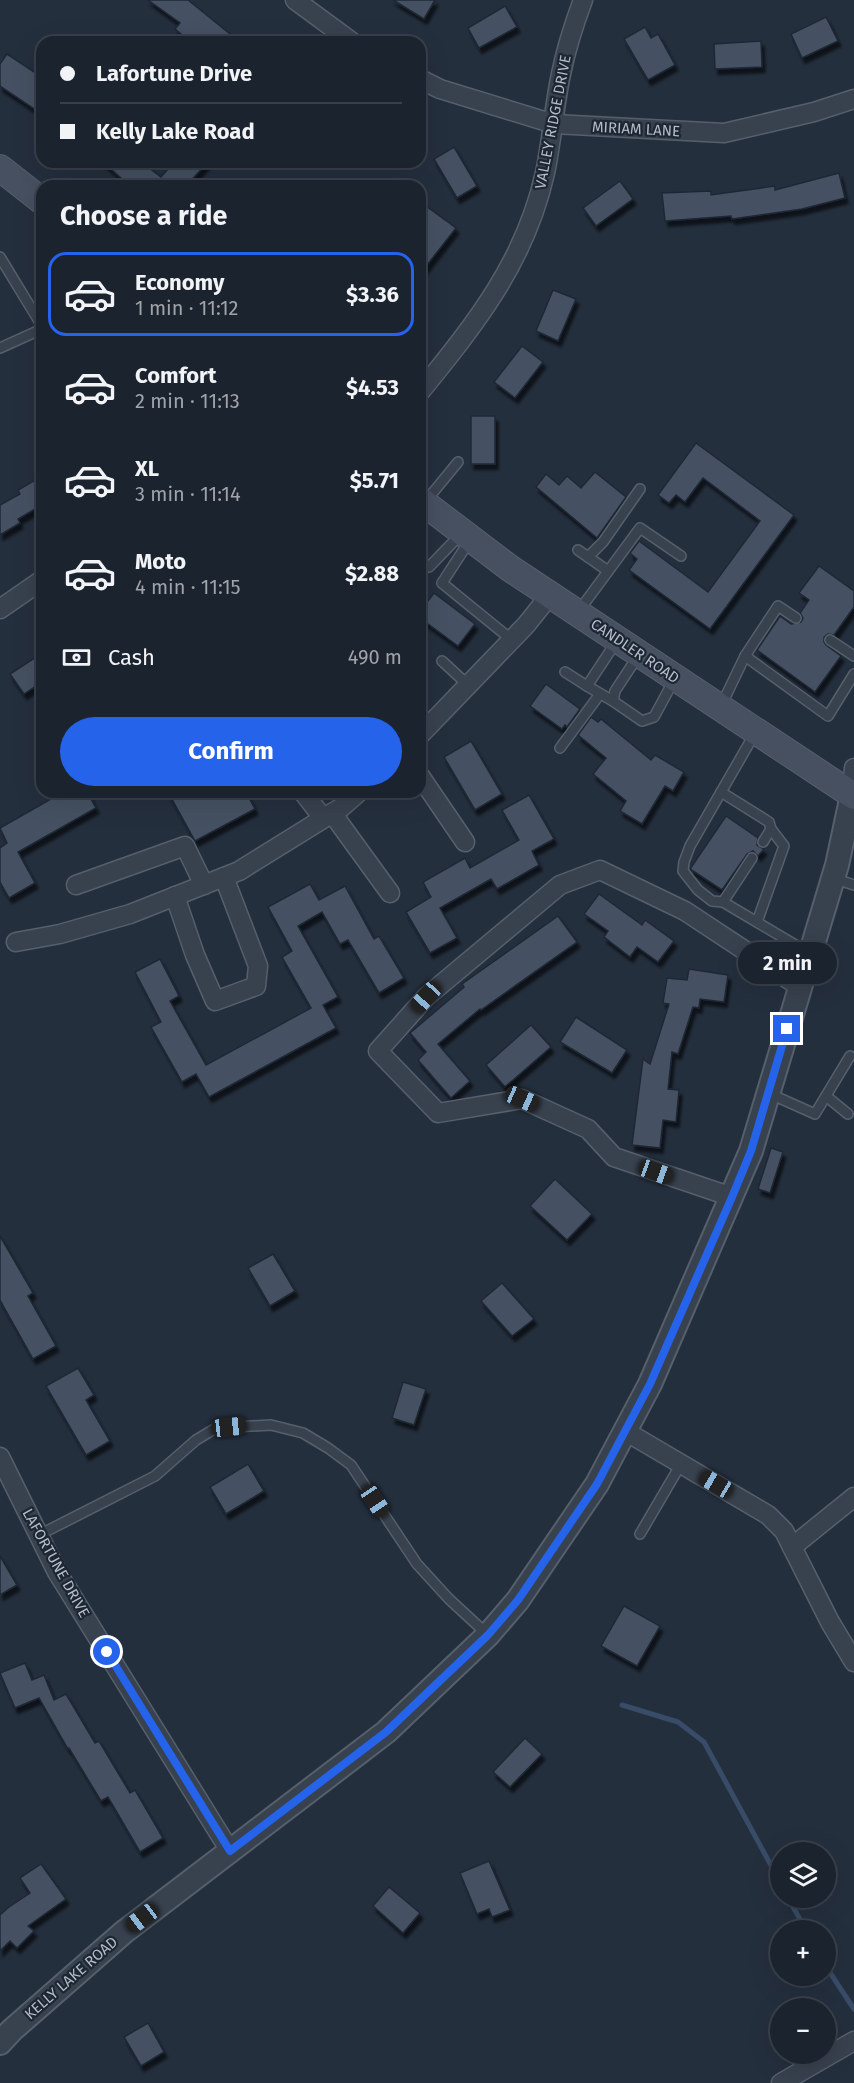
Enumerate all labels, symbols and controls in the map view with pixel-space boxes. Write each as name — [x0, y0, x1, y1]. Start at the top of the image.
street label: VALLEY RIDGE DRIVE — [531, 54, 575, 190]
text: Lafortune Drive — [96, 60, 252, 87]
text: Kelly Lake Road — [96, 118, 255, 145]
street label: MIRIAM LANE — [592, 118, 680, 140]
text: Choose a ride — [60, 200, 227, 232]
icon: car — [63, 267, 117, 321]
text: Economy — [135, 269, 224, 296]
text: $3.36 — [346, 281, 399, 308]
text: 1 min · 11:12 — [135, 296, 238, 320]
icon: car — [63, 360, 117, 414]
text: Comfort — [135, 362, 216, 389]
text: $4.53 — [346, 374, 399, 401]
text: 2 min · 11:13 — [135, 389, 240, 413]
icon: car — [63, 453, 117, 507]
text: XL — [135, 455, 159, 482]
text: $5.71 — [350, 467, 399, 494]
text: 3 min · 11:14 — [135, 482, 241, 506]
icon: car — [63, 546, 117, 600]
text: Moto — [135, 548, 186, 575]
text: $2.88 — [345, 560, 399, 587]
text: 4 min · 11:15 — [135, 575, 241, 599]
street label: CANDLER ROAD — [587, 615, 683, 687]
icon: cash — [60, 641, 93, 674]
text: Cash — [108, 644, 155, 671]
text: 490 m — [348, 645, 402, 669]
button: Confirm — [60, 717, 402, 786]
callout: 2 min — [738, 942, 836, 984]
text: 2 min — [763, 951, 812, 975]
car — [407, 978, 445, 1016]
route end — [773, 1015, 800, 1042]
car — [502, 1083, 542, 1115]
car — [636, 1157, 676, 1187]
car — [210, 1416, 248, 1438]
car — [696, 1467, 736, 1501]
car — [357, 1481, 393, 1521]
street label: LAFORTUNE DRIVE — [19, 1505, 93, 1621]
route start — [93, 1638, 120, 1665]
map controls — [770, 1842, 836, 2064]
button: layers — [770, 1842, 836, 1908]
car — [122, 1900, 162, 1936]
button: + — [770, 1920, 836, 1986]
street label: KELLY LAKE ROAD — [21, 1933, 121, 2023]
button: − — [770, 1998, 836, 2064]

